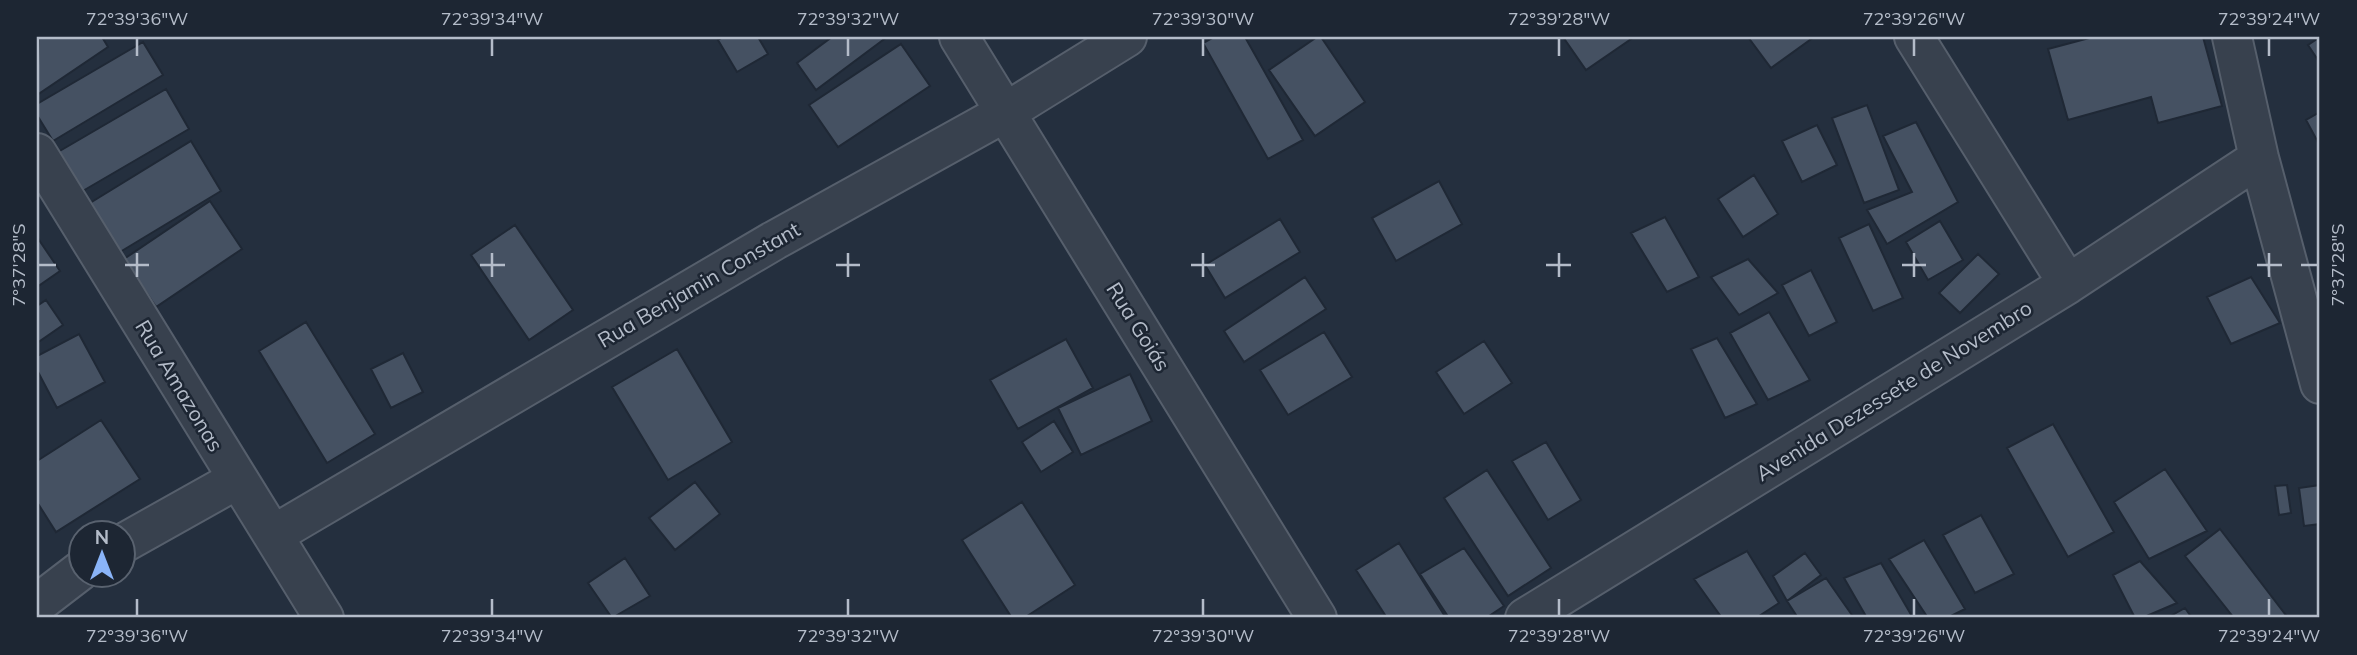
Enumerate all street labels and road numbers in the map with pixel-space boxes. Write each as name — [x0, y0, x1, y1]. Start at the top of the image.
street label: Rua Benjamin Constant — [593, 216, 804, 353]
street label: Rua Goiás — [1101, 277, 1176, 376]
street label: Avenida Dezessete de Novembro — [1751, 294, 2036, 486]
street label: Rua Amazonas — [130, 315, 229, 456]

